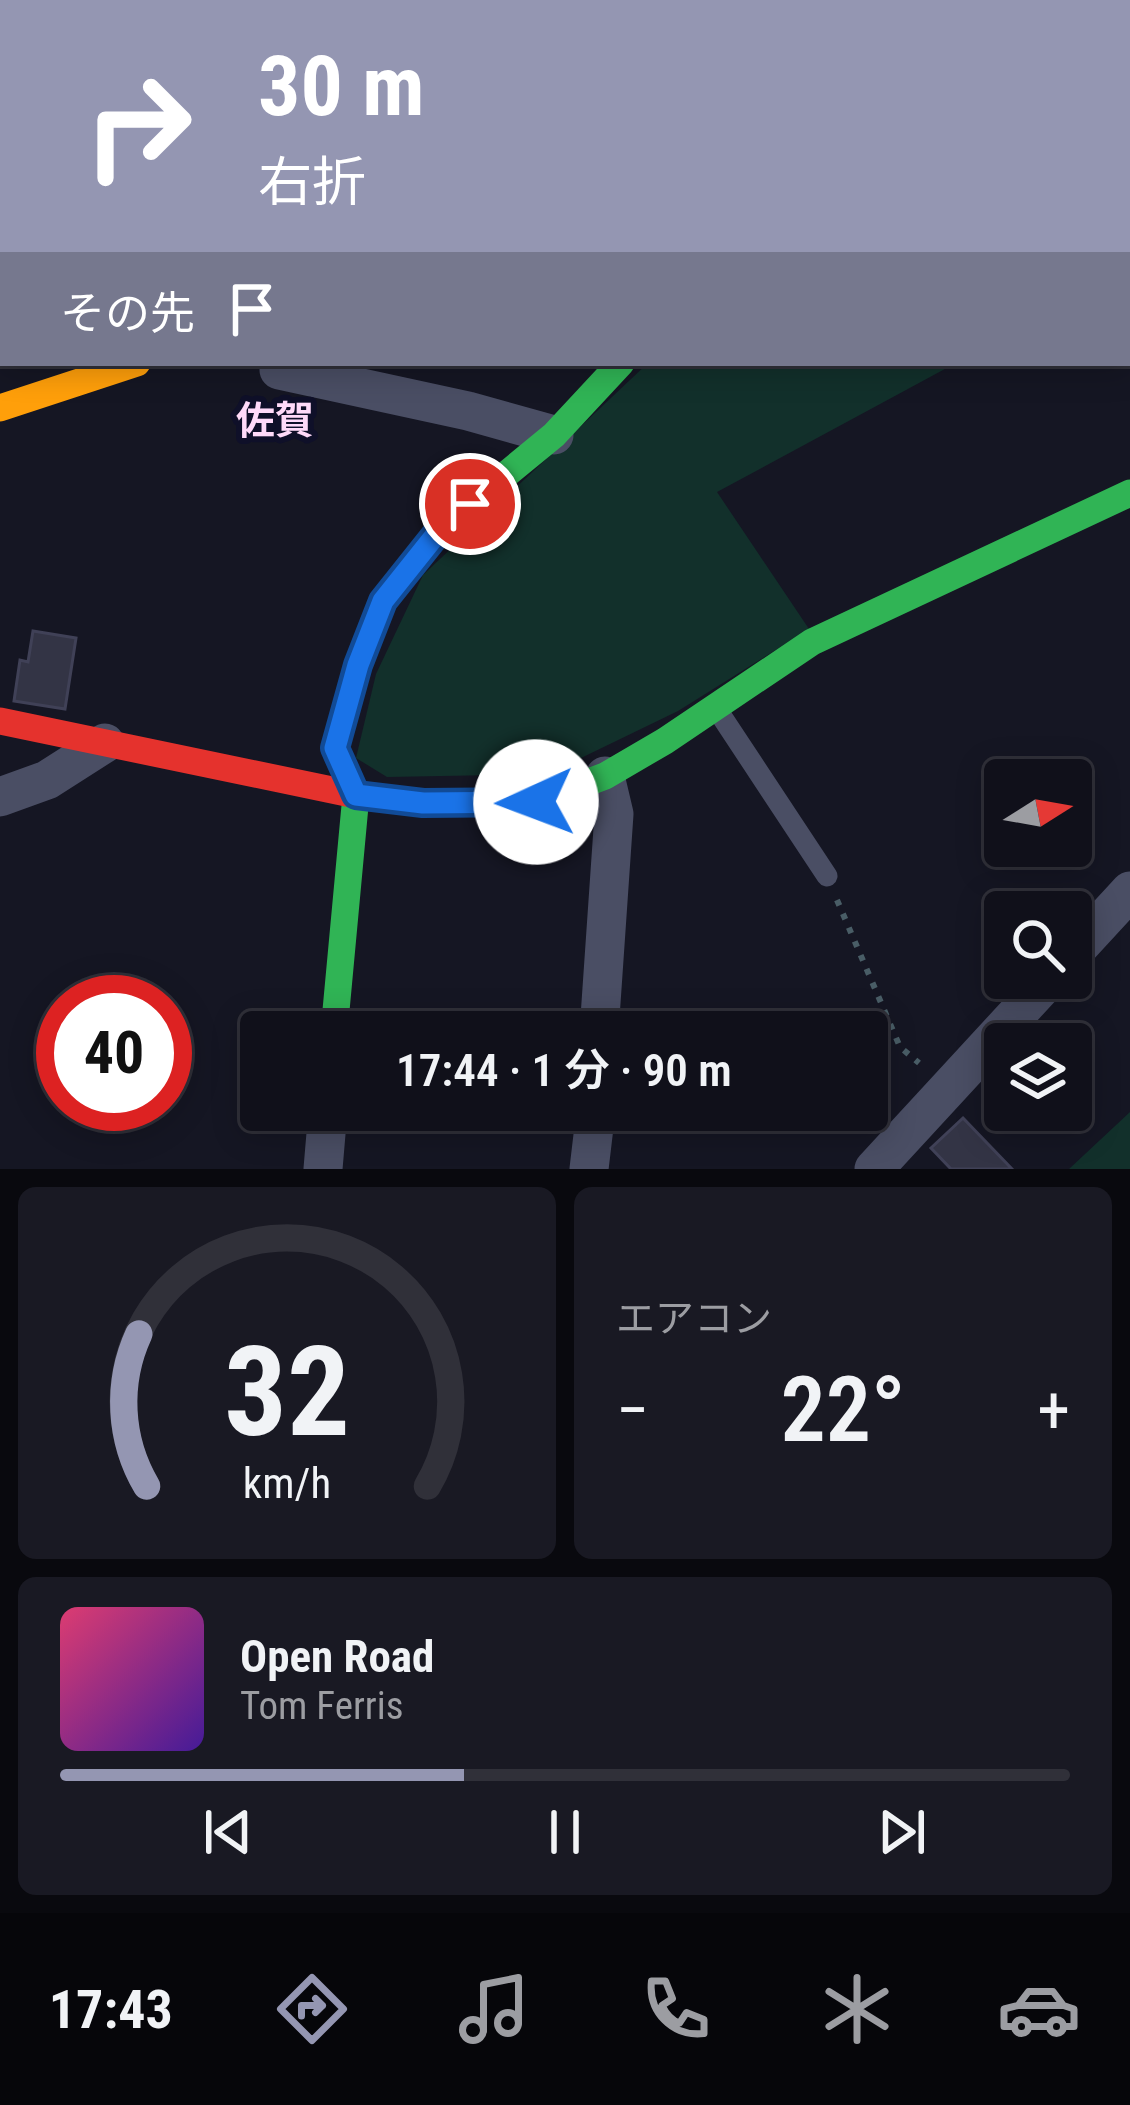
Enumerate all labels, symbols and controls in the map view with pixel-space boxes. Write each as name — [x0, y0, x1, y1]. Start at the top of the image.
text: 30 m — [258, 37, 425, 136]
icon: right — [60, 48, 216, 204]
text: 右折 — [258, 151, 366, 214]
icon: arrive — [219, 276, 285, 342]
text: その先 — [60, 287, 195, 340]
district label: 佐賀 — [236, 398, 314, 444]
pin — [419, 453, 521, 555]
icon: arrive — [437, 471, 503, 537]
position arrow — [473, 739, 599, 865]
north arrow — [984, 759, 1092, 867]
map controls — [984, 759, 1092, 1131]
button: search — [984, 891, 1092, 999]
speed limit sign: 40 — [36, 975, 192, 1131]
button: layers — [984, 1023, 1092, 1131]
text: 17:44 · 1 分 · 90 m — [396, 1044, 732, 1097]
text: エアコン — [616, 1296, 772, 1342]
text: 32 — [224, 1319, 350, 1465]
text: 22° — [780, 1358, 906, 1463]
text: − — [616, 1372, 649, 1449]
text: + — [1037, 1372, 1070, 1449]
text: km/h — [243, 1458, 331, 1508]
text: Open Road — [240, 1630, 434, 1683]
text: Tom Ferris — [240, 1683, 403, 1729]
icon: previous — [195, 1799, 261, 1865]
icon: pause — [532, 1799, 598, 1865]
icon: next — [869, 1799, 935, 1865]
icon: directions — [270, 1967, 354, 2051]
icon: music — [452, 1967, 536, 2051]
icon: phone — [634, 1967, 718, 2051]
icon: climate — [815, 1967, 899, 2051]
icon: car — [997, 1967, 1081, 2051]
text: 17:43 — [49, 1978, 173, 2041]

